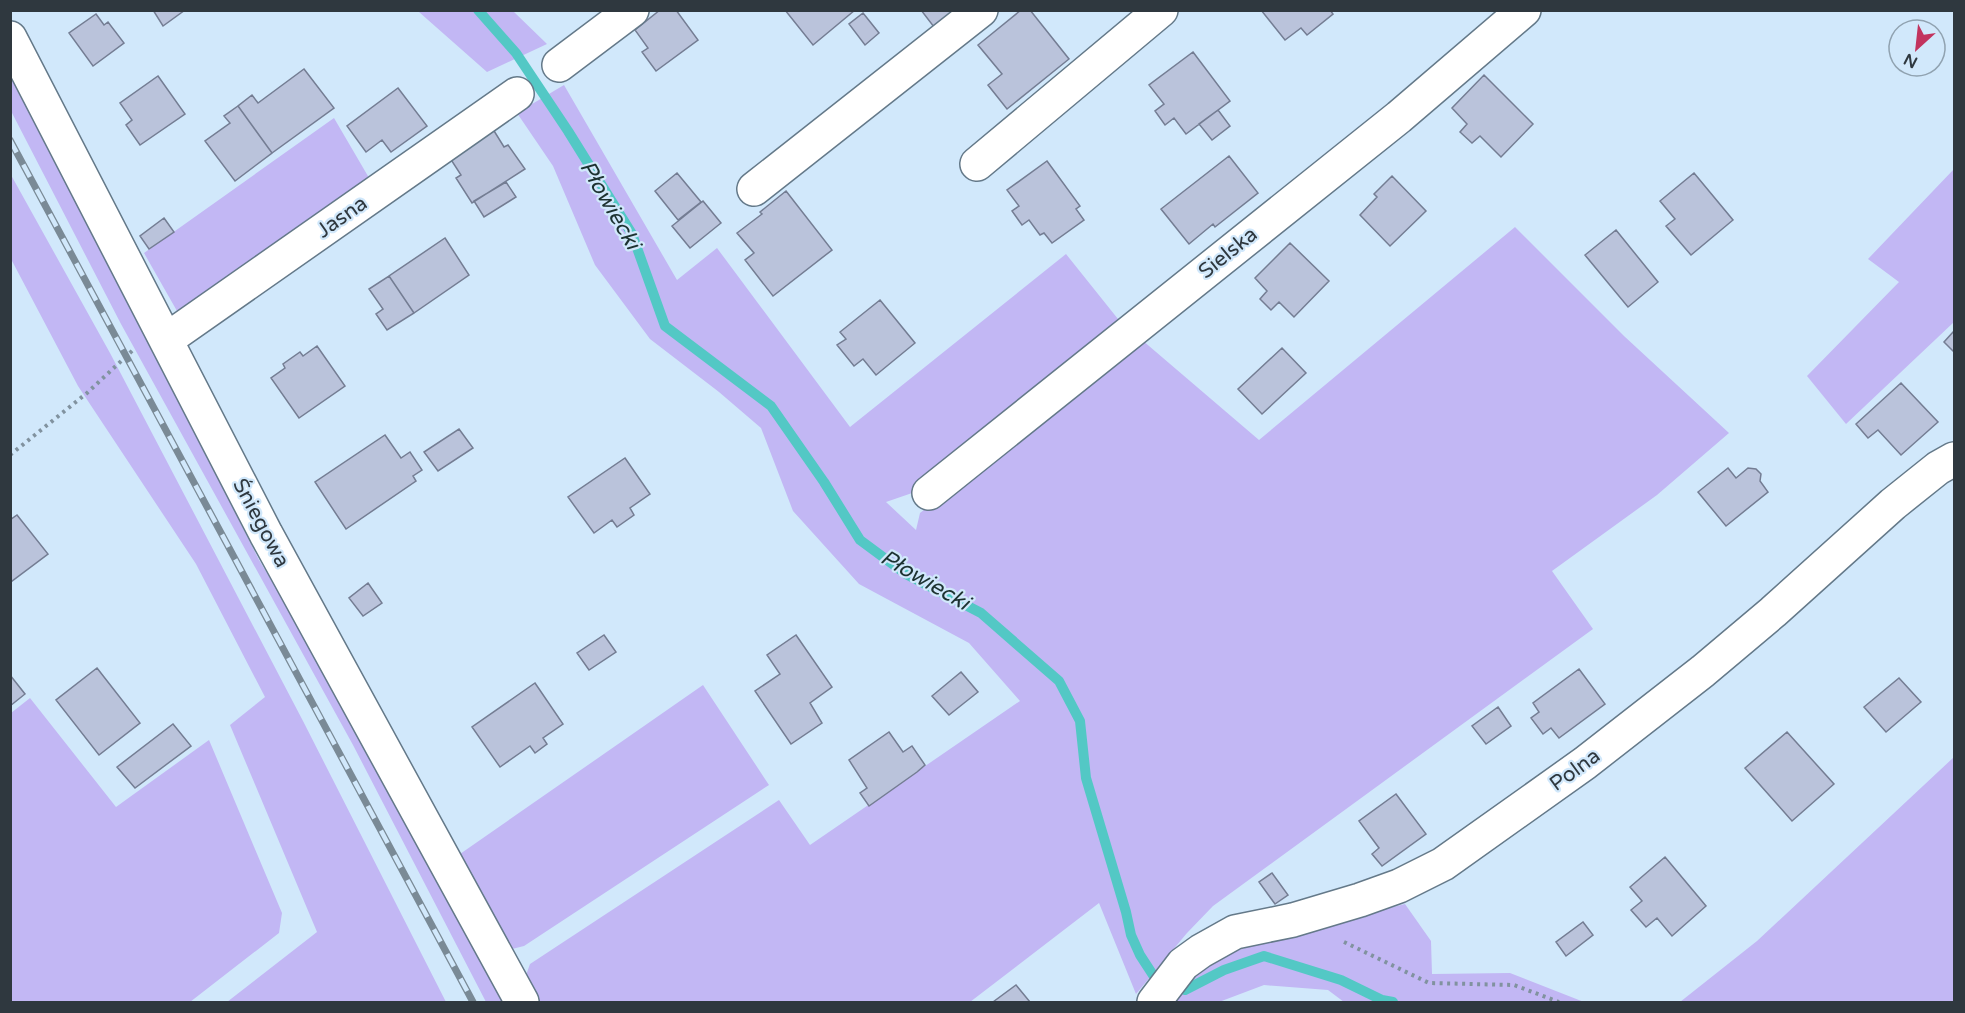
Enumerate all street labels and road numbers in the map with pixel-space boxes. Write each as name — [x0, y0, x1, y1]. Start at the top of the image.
street label: Jasna — [312, 191, 372, 243]
street label: Sielska — [1194, 222, 1262, 284]
street label: Śniegowa — [227, 474, 295, 572]
street label: Polna — [1545, 743, 1605, 797]

